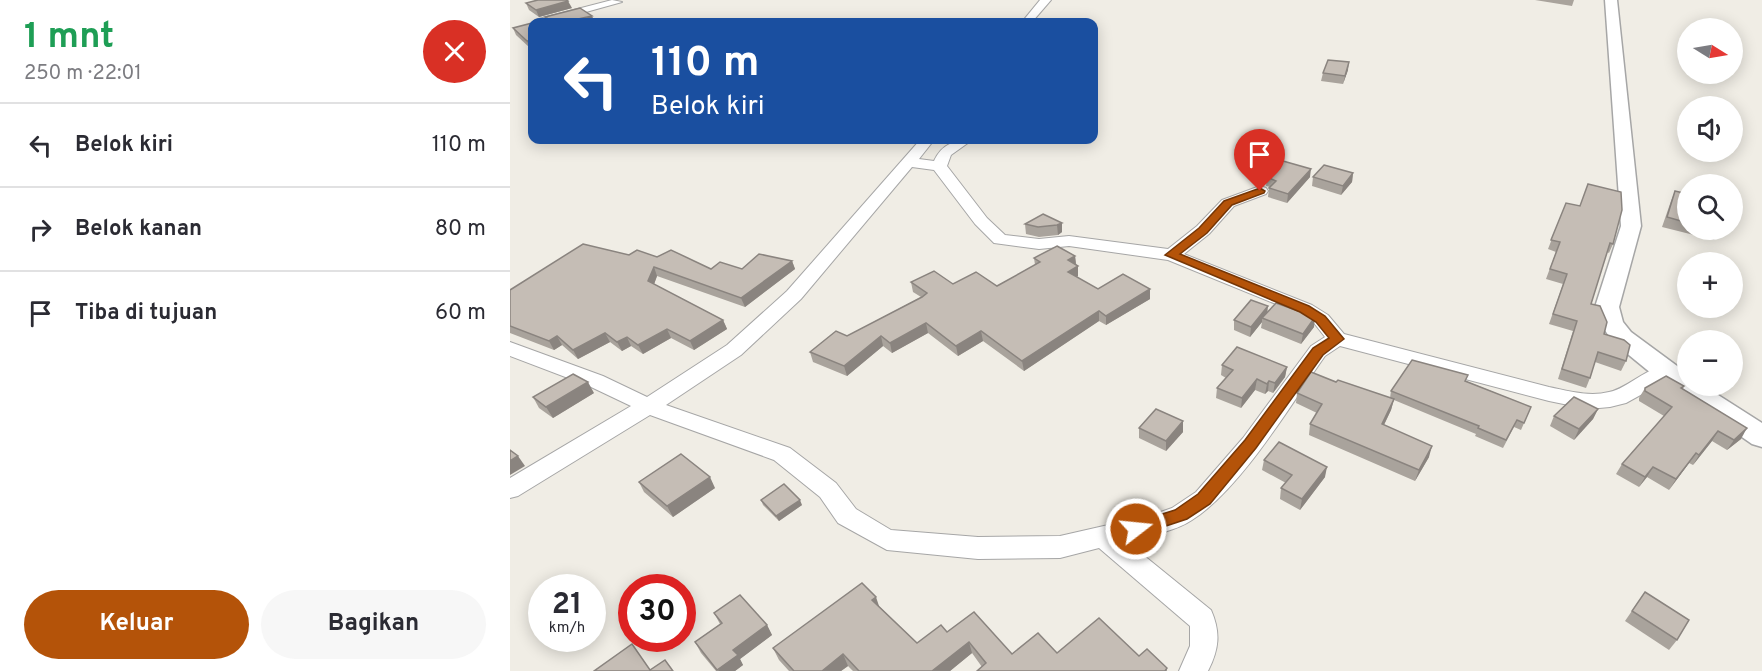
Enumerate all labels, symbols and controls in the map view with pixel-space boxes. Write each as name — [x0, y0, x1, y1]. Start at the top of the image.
text: 1 mnt — [24, 15, 114, 61]
north arrow — [1677, 18, 1743, 84]
map controls — [1677, 18, 1743, 396]
button: close — [423, 20, 486, 83]
text: 110 m — [651, 38, 760, 91]
icon: left — [552, 42, 630, 120]
text: 250 m · 22:01 — [24, 61, 142, 87]
text: Belok kiri — [651, 90, 765, 124]
button: sound — [1677, 96, 1743, 162]
icon: left — [24, 129, 57, 162]
pin — [1234, 129, 1285, 191]
text: Belok kiri — [75, 132, 173, 159]
text: 110 m — [432, 132, 486, 159]
icon: arrive — [1243, 138, 1276, 171]
button: search — [1677, 174, 1743, 240]
icon: right — [24, 213, 57, 246]
text: Belok kanan — [75, 216, 202, 243]
text: 80 m — [435, 216, 486, 243]
button: + — [1677, 252, 1743, 318]
icon: arrive — [24, 297, 57, 330]
text: Tiba di tujuan — [75, 300, 217, 327]
text: 60 m — [435, 300, 486, 327]
button: − — [1677, 330, 1743, 396]
position arrow — [1104, 497, 1168, 561]
speed limit sign: 30 — [618, 574, 696, 652]
text: 21 — [552, 587, 582, 624]
button: Keluar — [24, 590, 249, 659]
button: Bagikan — [261, 590, 486, 659]
text: km/h — [549, 619, 585, 638]

